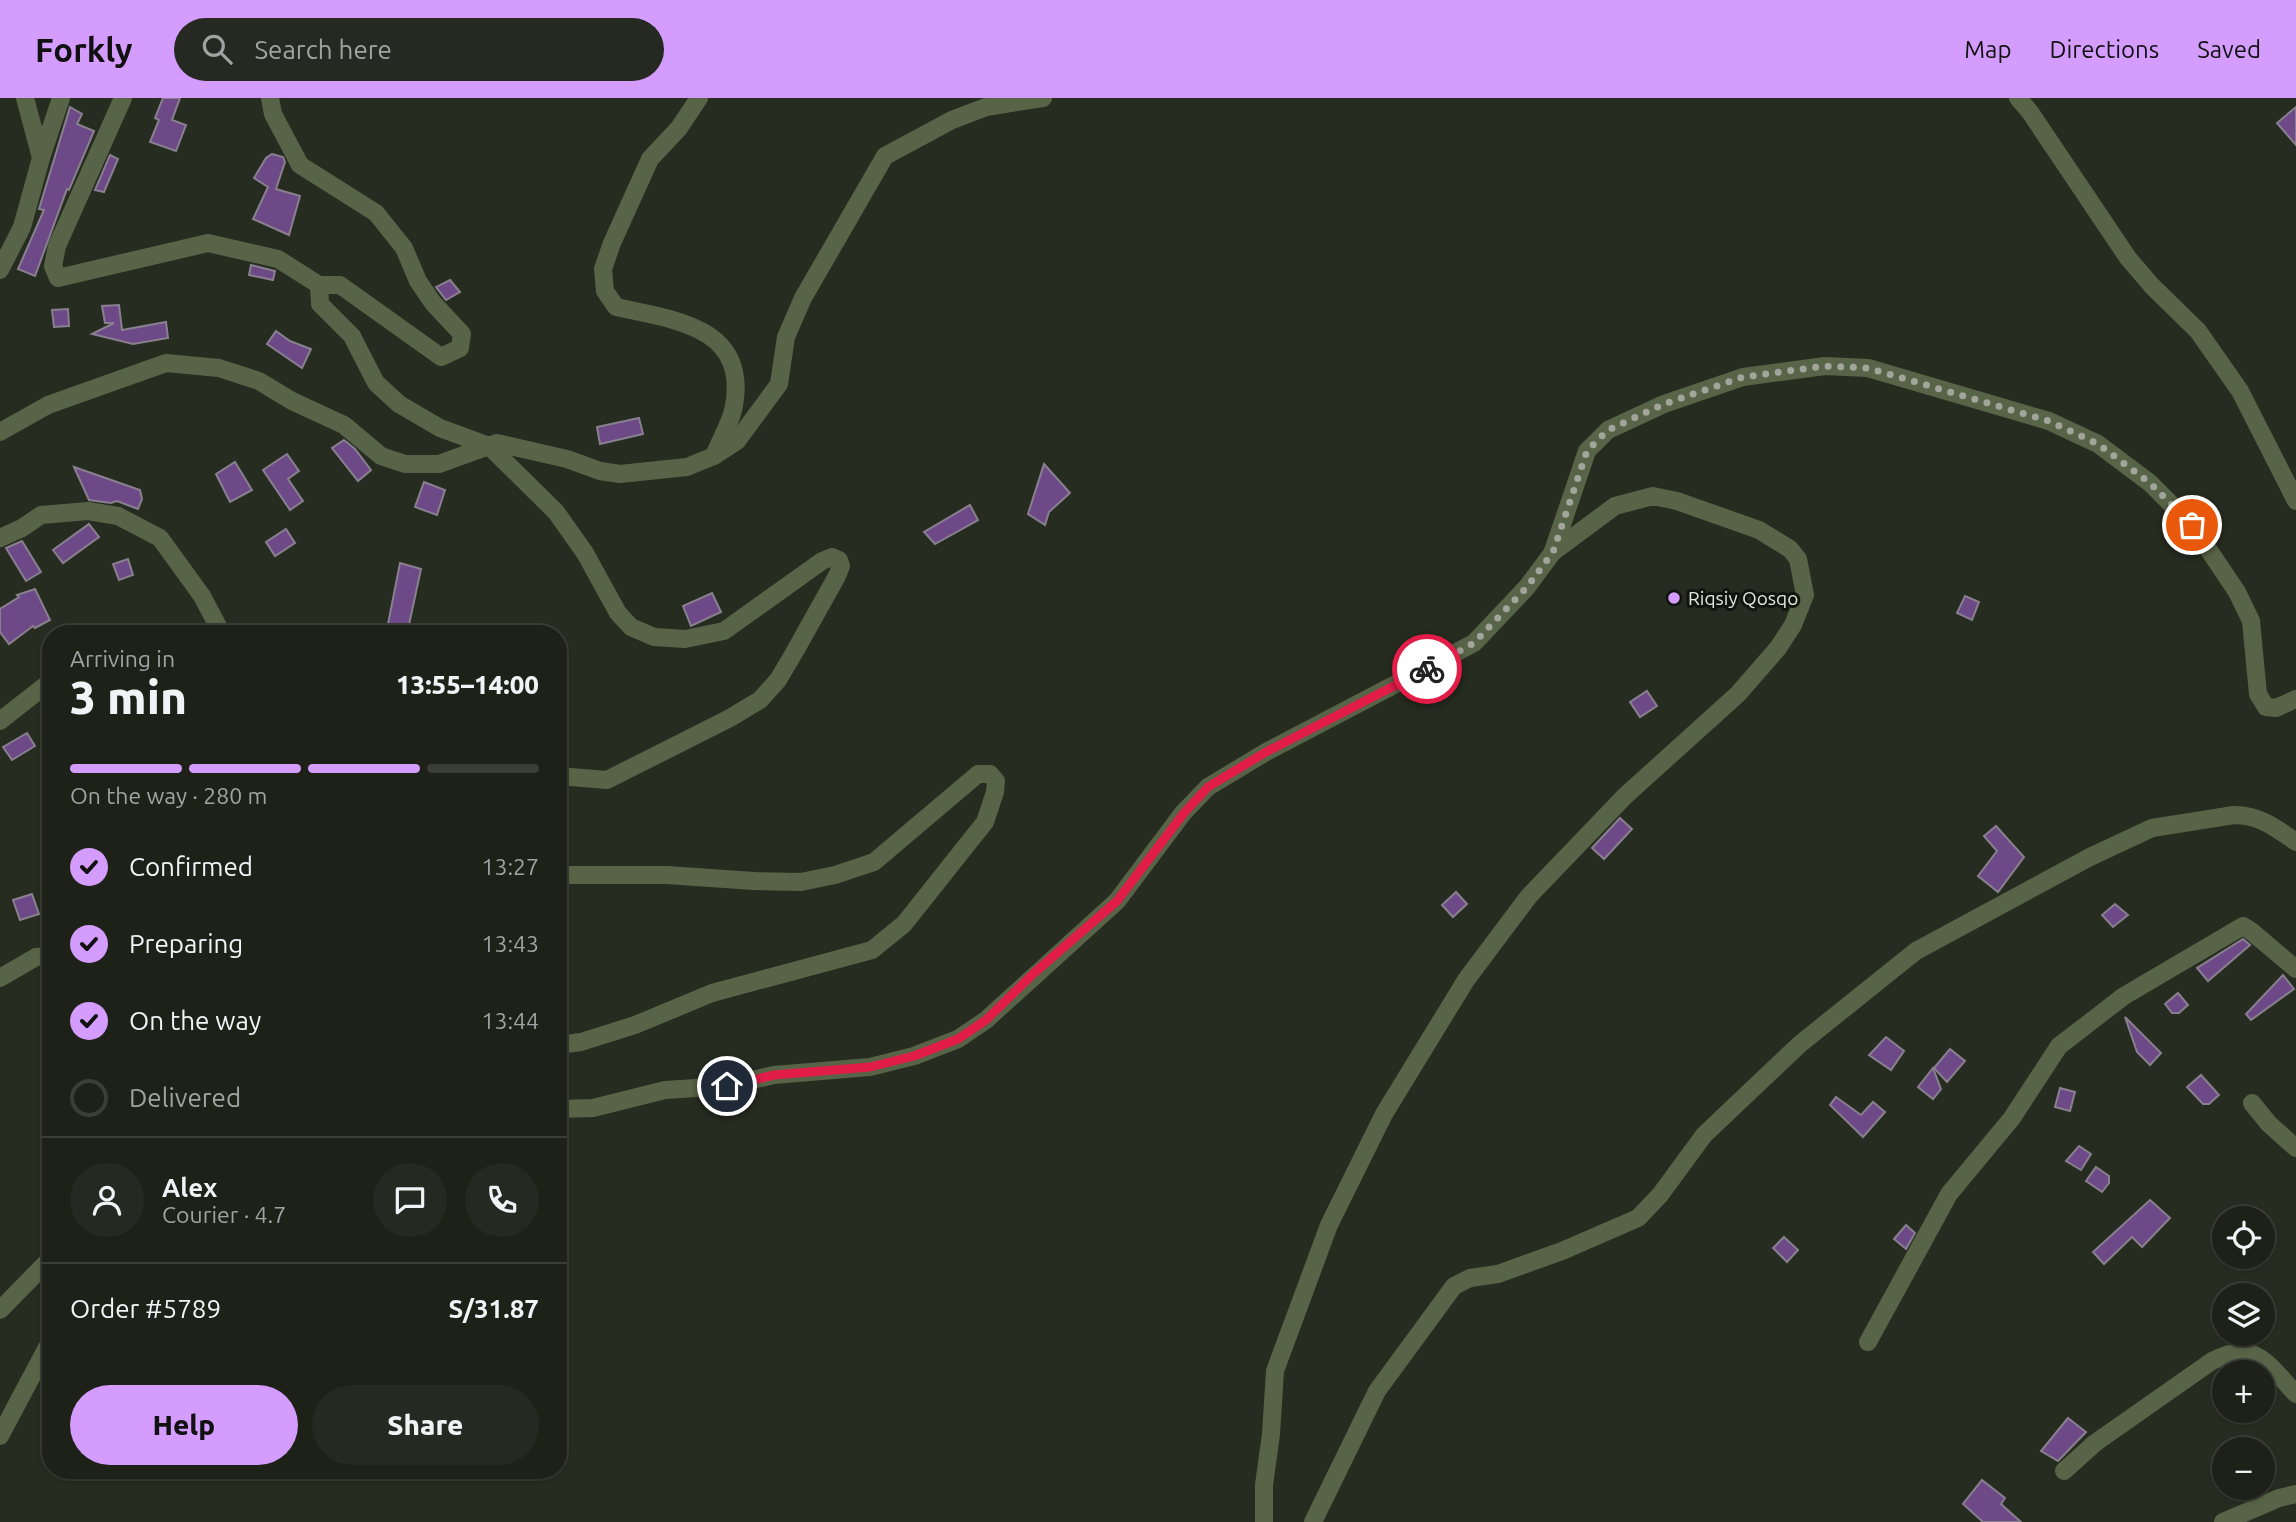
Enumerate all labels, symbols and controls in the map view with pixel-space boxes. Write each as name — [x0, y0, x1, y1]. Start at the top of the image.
search box — [174, 18, 664, 81]
icon: search — [198, 30, 236, 68]
text: Forkly — [35, 31, 132, 68]
text: Search here — [254, 35, 392, 64]
text: Map — [1964, 36, 2011, 63]
text: Directions — [2049, 36, 2159, 63]
text: Saved — [2197, 36, 2261, 63]
pin — [2162, 495, 2222, 555]
icon: bag — [2173, 506, 2211, 544]
place label: Riqsiy Qosqo — [1688, 587, 1798, 609]
marker: Riqsiy Qosqo — [1666, 590, 1682, 606]
courier — [1392, 634, 1462, 704]
text: Arriving in — [70, 646, 175, 671]
icon: bike — [1408, 650, 1446, 688]
text: 13:55–14:00 — [396, 670, 539, 699]
text: 3 min — [70, 671, 187, 723]
text: On the way · 280 m — [70, 783, 267, 808]
icon: check — [70, 848, 108, 886]
text: Confirmed — [129, 852, 253, 881]
text: 13:27 — [481, 854, 539, 879]
icon: check — [70, 925, 108, 963]
text: Preparing — [129, 929, 243, 958]
text: 13:43 — [481, 931, 539, 956]
icon: check — [70, 1002, 108, 1040]
text: On the way — [129, 1006, 261, 1035]
text: 13:44 — [481, 1008, 539, 1033]
pin — [697, 1056, 757, 1116]
icon: home — [708, 1067, 746, 1105]
text: Delivered — [129, 1083, 241, 1112]
button: person — [70, 1163, 144, 1237]
button: chat — [373, 1163, 447, 1237]
button: phone — [465, 1163, 539, 1237]
text: Alex — [162, 1173, 217, 1202]
text: Courier · 4.7 — [162, 1202, 286, 1227]
map controls — [2212, 1206, 2275, 1500]
button: locate — [2212, 1206, 2275, 1269]
button: layers — [2212, 1283, 2275, 1346]
text: Order #5789 — [70, 1294, 221, 1323]
text: S/31.87 — [449, 1294, 539, 1323]
button: + — [2212, 1360, 2275, 1423]
button: Help — [70, 1385, 298, 1465]
button: Share — [312, 1385, 539, 1465]
button: − — [2212, 1437, 2275, 1500]

